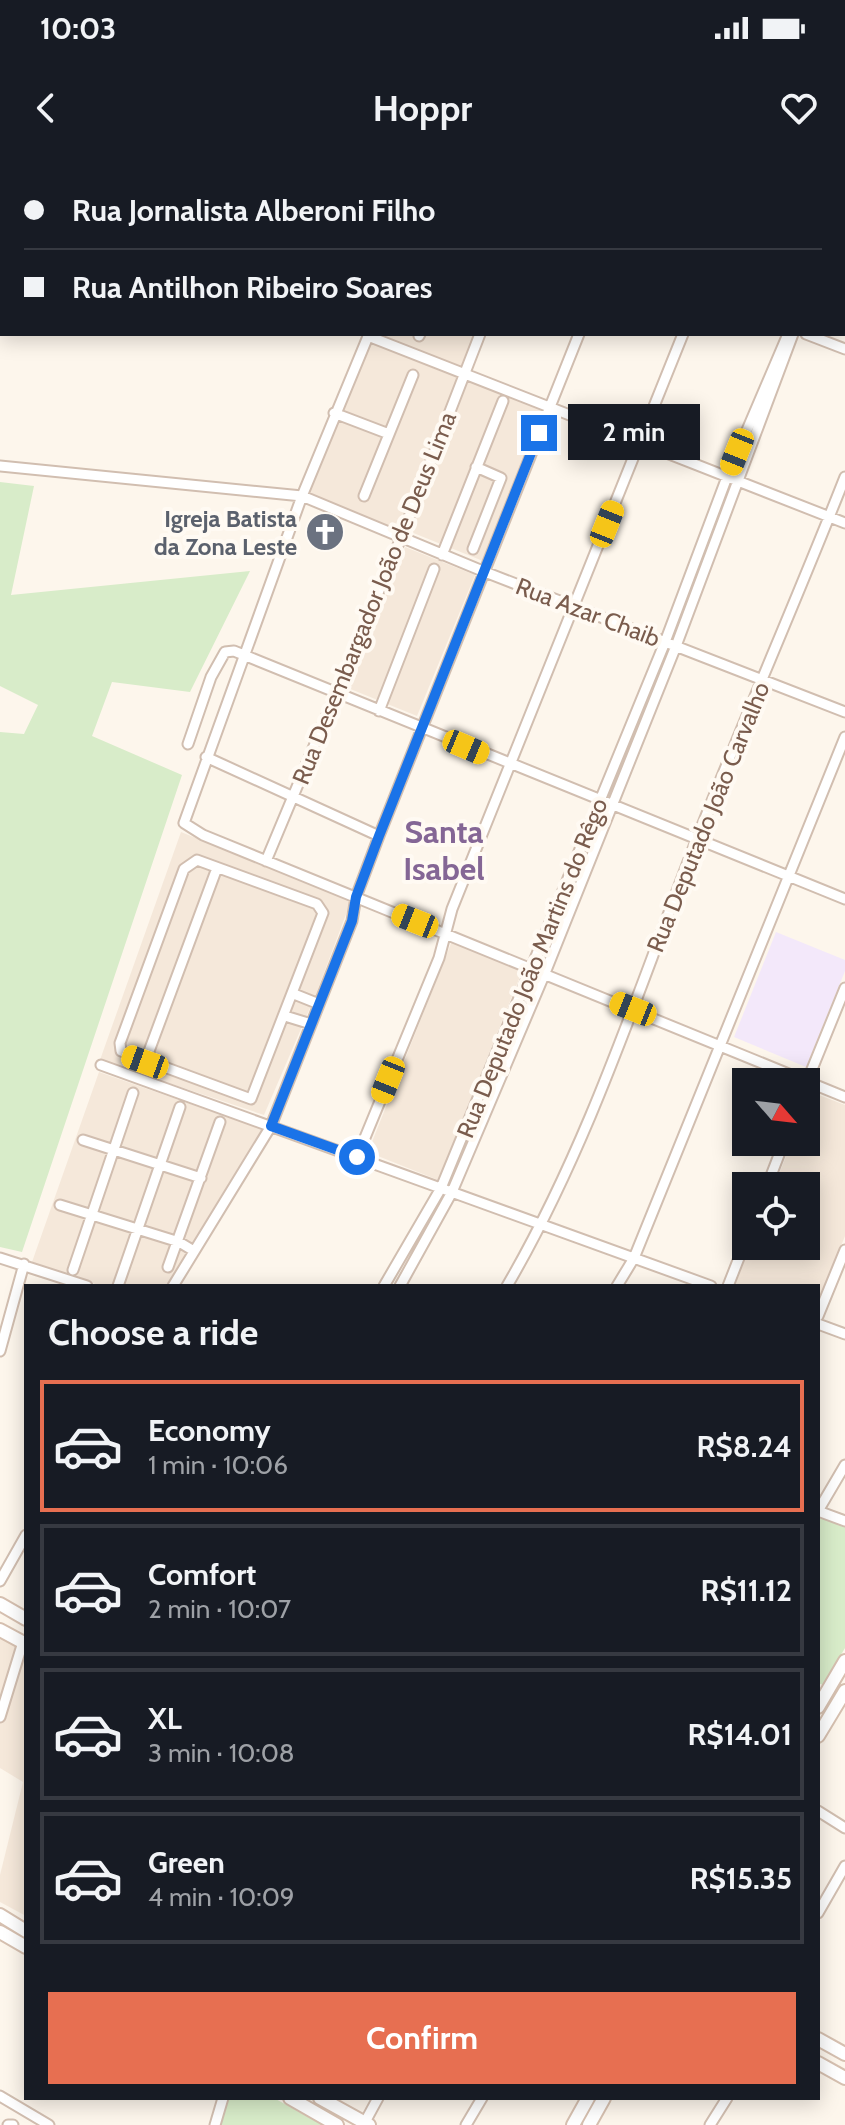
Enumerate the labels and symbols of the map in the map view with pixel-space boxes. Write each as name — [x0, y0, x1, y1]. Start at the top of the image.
callout: 2 min — [567, 405, 699, 461]
street label: Rua Desembargador João de Deus Lima — [286, 407, 462, 788]
route end — [521, 415, 557, 451]
car — [717, 425, 757, 479]
car — [587, 497, 627, 551]
place label: Igreja Batista da Zona Leste — [154, 504, 297, 561]
church icon: Igreja Batista da Zona Leste — [304, 511, 346, 553]
street label: Rua Azar Chaib — [512, 571, 664, 653]
street label: Rua Deputado João Carvalho — [640, 678, 776, 956]
car — [439, 727, 493, 767]
street label: Rua Deputado João Martins do Rêgo — [450, 794, 614, 1142]
district label: Santa Isabel — [403, 812, 485, 888]
car — [388, 901, 442, 941]
car — [606, 989, 660, 1029]
car — [118, 1043, 172, 1081]
car — [368, 1053, 408, 1107]
north arrow — [732, 1068, 820, 1156]
route start — [339, 1139, 375, 1175]

